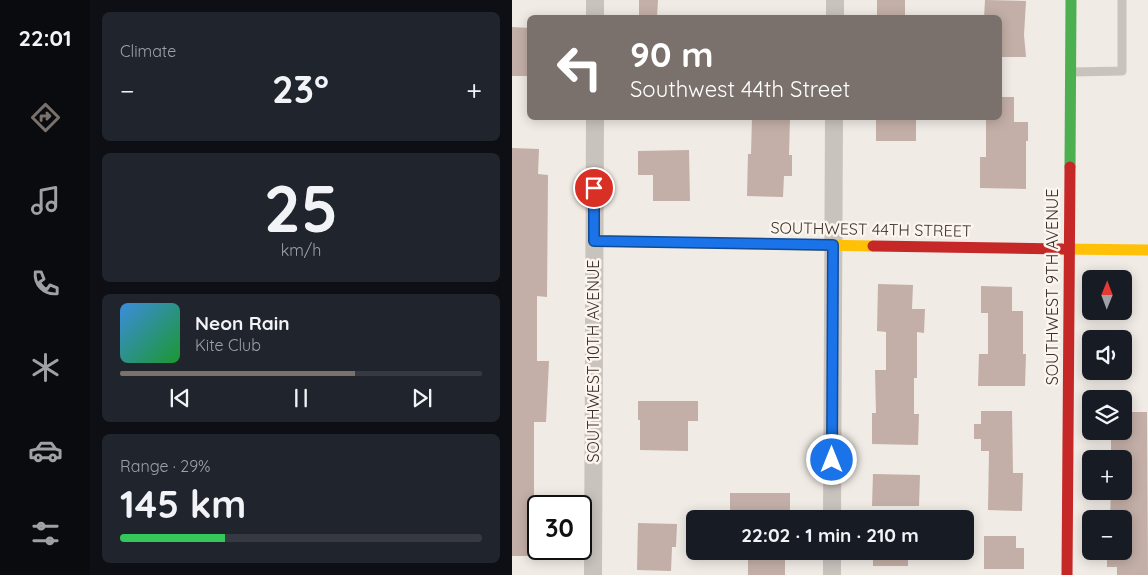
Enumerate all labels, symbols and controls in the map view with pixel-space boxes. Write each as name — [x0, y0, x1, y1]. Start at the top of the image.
text: 22:01 — [18, 24, 72, 52]
text: 90 m — [630, 32, 713, 76]
icon: left — [547, 35, 612, 100]
text: Climate — [120, 41, 176, 61]
text: 23° — [272, 65, 329, 113]
text: − — [120, 73, 135, 108]
text: + — [466, 73, 482, 108]
text: Southwest 44th Street — [630, 75, 850, 103]
icon: directions — [28, 100, 63, 135]
text: 25 — [264, 167, 338, 248]
pin — [573, 167, 615, 209]
icon: arrive — [580, 174, 608, 202]
icon: music — [28, 183, 63, 218]
street label: SOUTHWEST 9TH AVENUE — [1042, 189, 1062, 385]
street label: SOUTHWEST 44TH STREET — [770, 217, 972, 241]
text: km/h — [281, 240, 321, 260]
street label: SOUTHWEST 10TH AVENUE — [583, 260, 603, 462]
icon: phone — [28, 266, 63, 301]
north arrow — [1082, 270, 1132, 320]
map controls — [1082, 270, 1132, 560]
text: Neon Rain — [195, 311, 290, 335]
button: sound — [1082, 330, 1132, 380]
text: Kite Club — [195, 335, 261, 355]
icon: climate — [28, 350, 63, 385]
icon: previous — [166, 384, 194, 412]
icon: pause — [287, 384, 315, 412]
icon: next — [408, 384, 436, 412]
button: layers — [1082, 390, 1132, 440]
icon: car — [28, 433, 63, 468]
position arrow — [805, 433, 857, 485]
button: + — [1082, 450, 1132, 500]
text: Range · 29% — [120, 456, 211, 476]
text: 145 km — [120, 480, 246, 528]
speed limit sign: 30 — [527, 495, 592, 560]
button: − — [1082, 510, 1132, 560]
icon: filters — [28, 516, 63, 551]
text: 22:02 · 1 min · 210 m — [741, 523, 919, 547]

